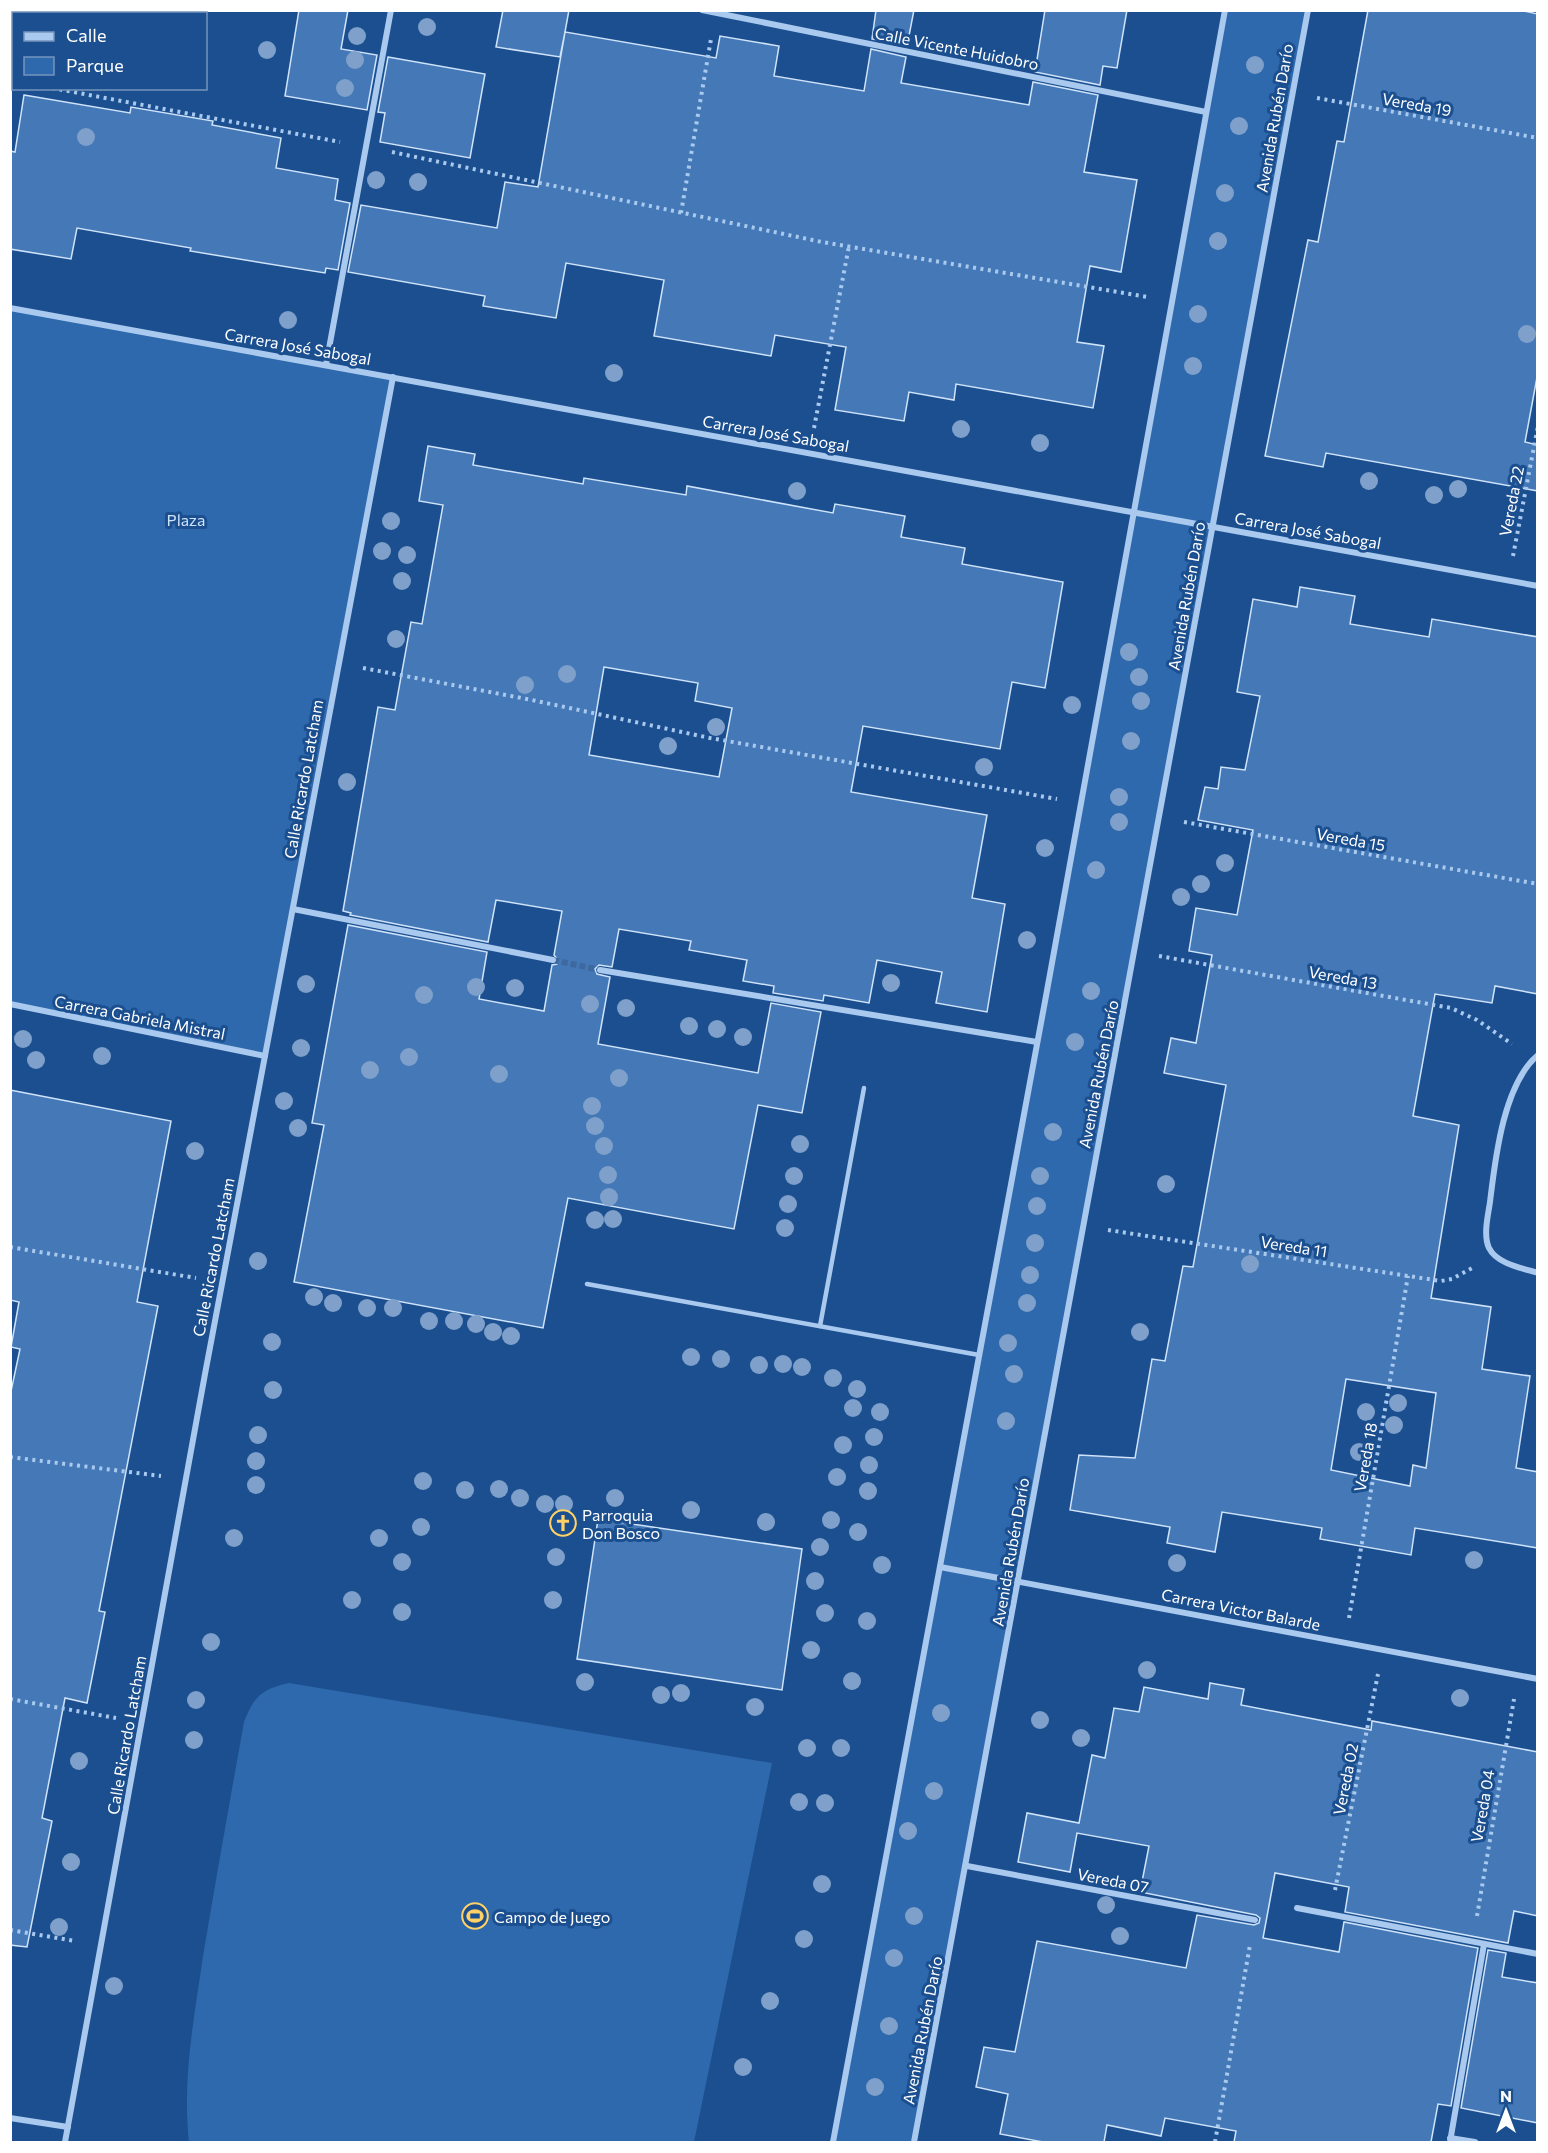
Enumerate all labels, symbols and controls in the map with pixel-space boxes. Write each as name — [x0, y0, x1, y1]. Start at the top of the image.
legend — [12, 12, 207, 90]
street label: Calle Vicente Huidobro — [873, 23, 1041, 73]
text: Calle — [66, 24, 106, 46]
street label: Avenida Rubén Darío — [1252, 42, 1296, 194]
text: Parque — [66, 54, 124, 76]
street label: Vereda 19 — [1381, 89, 1453, 119]
street label: Carrera José Sabogal — [223, 324, 373, 368]
street label: Carrera José Sabogal — [701, 411, 851, 455]
street label: Vereda 22 — [1495, 464, 1527, 538]
street label: Carrera José Sabogal — [1233, 508, 1383, 552]
park label: Plaza — [167, 510, 205, 529]
street label: Avenida Rubén Darío — [1164, 520, 1208, 672]
street label: Calle Ricardo Latcham — [280, 698, 326, 860]
street label: Vereda 15 — [1315, 824, 1387, 854]
street label: Vereda 13 — [1307, 962, 1379, 992]
street label: Carrera Gabriela Mistral — [53, 991, 227, 1043]
street label: Avenida Rubén Darío — [1074, 998, 1122, 1150]
street label: Calle Ricardo Latcham — [188, 1176, 238, 1338]
street label: Vereda 11 — [1259, 1231, 1329, 1261]
street label: Vereda 18 — [1350, 1421, 1380, 1493]
street label: Avenida Rubén Darío — [988, 1476, 1032, 1628]
place label: Parroquia Don Bosco — [582, 1505, 660, 1542]
church icon: Parroquia Don Bosco — [548, 1508, 578, 1538]
street label: Carrera Victor Balarde — [1160, 1584, 1322, 1634]
street label: Calle Ricardo Latcham — [103, 1654, 149, 1816]
street label: Vereda 02 — [1329, 1741, 1361, 1817]
street label: Vereda 04 — [1466, 1768, 1498, 1844]
street label: Vereda 07 — [1076, 1864, 1150, 1896]
sports icon: Campo de Juego — [460, 1901, 490, 1931]
place label: Campo de Juego — [494, 1907, 610, 1926]
street label: Avenida Rubén Darío — [898, 1954, 946, 2106]
north arrow — [1476, 2081, 1536, 2141]
text: N — [1500, 2086, 1512, 2105]

